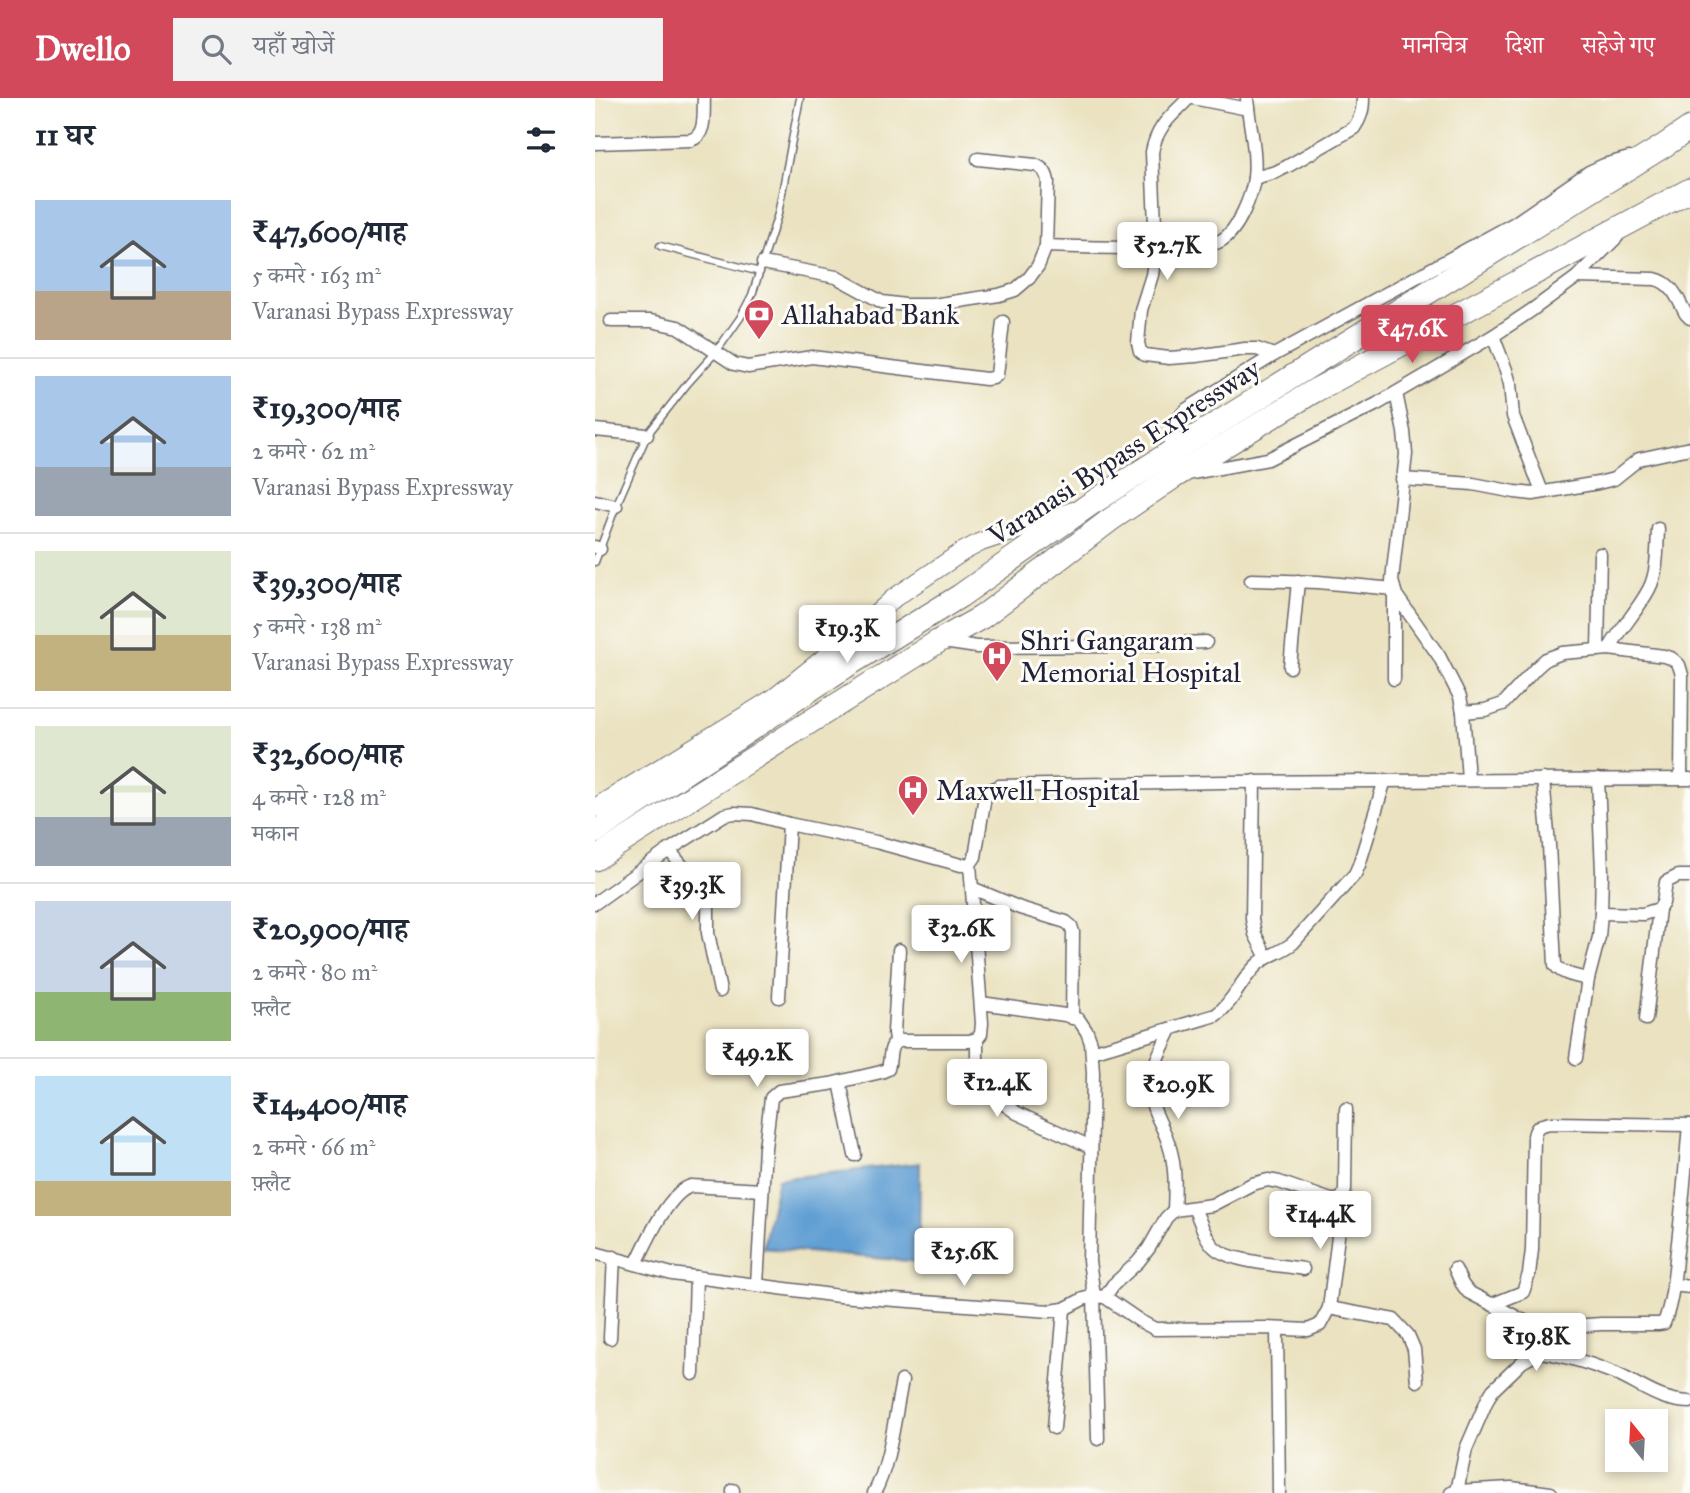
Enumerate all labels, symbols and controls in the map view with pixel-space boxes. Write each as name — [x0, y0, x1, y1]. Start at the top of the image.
search box — [173, 18, 663, 81]
text: Dwello — [35, 29, 131, 69]
text: यहाँ खोजें — [253, 29, 334, 61]
icon: search — [197, 30, 235, 68]
text: मानचित्र — [1402, 30, 1467, 60]
text: दिशा — [1505, 30, 1544, 60]
text: सहेजे गए — [1582, 30, 1655, 60]
text: 11 घर — [35, 117, 95, 153]
icon: filters — [522, 121, 560, 159]
text: ₹47,600/माह — [252, 214, 407, 250]
pin: ₹52.7K — [1110, 222, 1224, 282]
icon: home — [91, 228, 175, 312]
text: ₹52.7K — [1133, 231, 1201, 259]
text: 5 कमरे · 163 m² — [252, 261, 381, 289]
text: Varanasi Bypass Expressway — [252, 297, 513, 325]
bank icon: Allahabad Bank — [742, 297, 776, 341]
place label: Allahabad Bank — [781, 297, 959, 332]
pin: ₹47.6K — [1355, 306, 1469, 365]
text: ₹47.6K — [1377, 314, 1447, 342]
street label: Varanasi Bypass Expressway — [980, 350, 1268, 554]
text: ₹19,300/माह — [252, 390, 400, 426]
icon: home — [91, 404, 175, 488]
text: 2 कमरे · 62 m² — [252, 437, 375, 465]
text: Varanasi Bypass Expressway — [252, 473, 513, 501]
text: ₹39,300/माह — [252, 565, 400, 601]
icon: home — [91, 579, 175, 663]
pin: ₹19.3K — [790, 606, 904, 665]
text: 5 कमरे · 138 m² — [252, 612, 382, 640]
text: ₹19.3K — [815, 614, 879, 642]
place label: Shri Gangaram Memorial Hospital — [1020, 623, 1241, 690]
hospital icon: Shri Gangaram Memorial Hospital — [980, 639, 1014, 683]
text: Varanasi Bypass Expressway — [252, 648, 513, 676]
text: ₹32,600/माह — [252, 736, 403, 772]
icon: home — [91, 754, 175, 838]
hospital icon: Maxwell Hospital — [896, 773, 930, 817]
place label: Maxwell Hospital — [936, 773, 1140, 808]
text: 4 कमरे · 128 m² — [252, 783, 386, 811]
text: मकान — [252, 819, 299, 847]
pin: ₹39.3K — [635, 862, 749, 922]
text: ₹39.3K — [660, 871, 724, 899]
pin: ₹32.6K — [904, 906, 1018, 965]
text: ₹20,900/माह — [252, 911, 408, 947]
text: ₹32.6K — [928, 914, 994, 942]
icon: home — [91, 929, 175, 1013]
text: 2 कमरे · 80 m² — [252, 958, 378, 986]
text: फ़्लैट — [252, 994, 290, 1022]
pin: ₹49.2K — [700, 1030, 814, 1089]
text: ₹49.2K — [722, 1038, 792, 1066]
pin: ₹12.4K — [940, 1060, 1054, 1119]
pin: ₹20.9K — [1121, 1062, 1235, 1121]
text: ₹12.4K — [963, 1068, 1031, 1096]
text: ₹20.9K — [1142, 1070, 1214, 1098]
text: ₹14,400/माह — [252, 1086, 407, 1122]
icon: home — [91, 1104, 175, 1188]
text: 2 कमरे · 66 m² — [252, 1133, 376, 1161]
text: फ़्लैट — [252, 1169, 290, 1197]
pin: ₹14.4K — [1263, 1192, 1377, 1251]
text: ₹14.4K — [1285, 1200, 1355, 1228]
pin: ₹25.6K — [907, 1228, 1021, 1288]
text: ₹25.6K — [930, 1237, 998, 1265]
pin: ₹19.8K — [1479, 1314, 1593, 1373]
text: ₹19.8K — [1502, 1322, 1570, 1350]
north arrow — [1605, 1409, 1668, 1472]
map controls — [1605, 1409, 1668, 1472]

